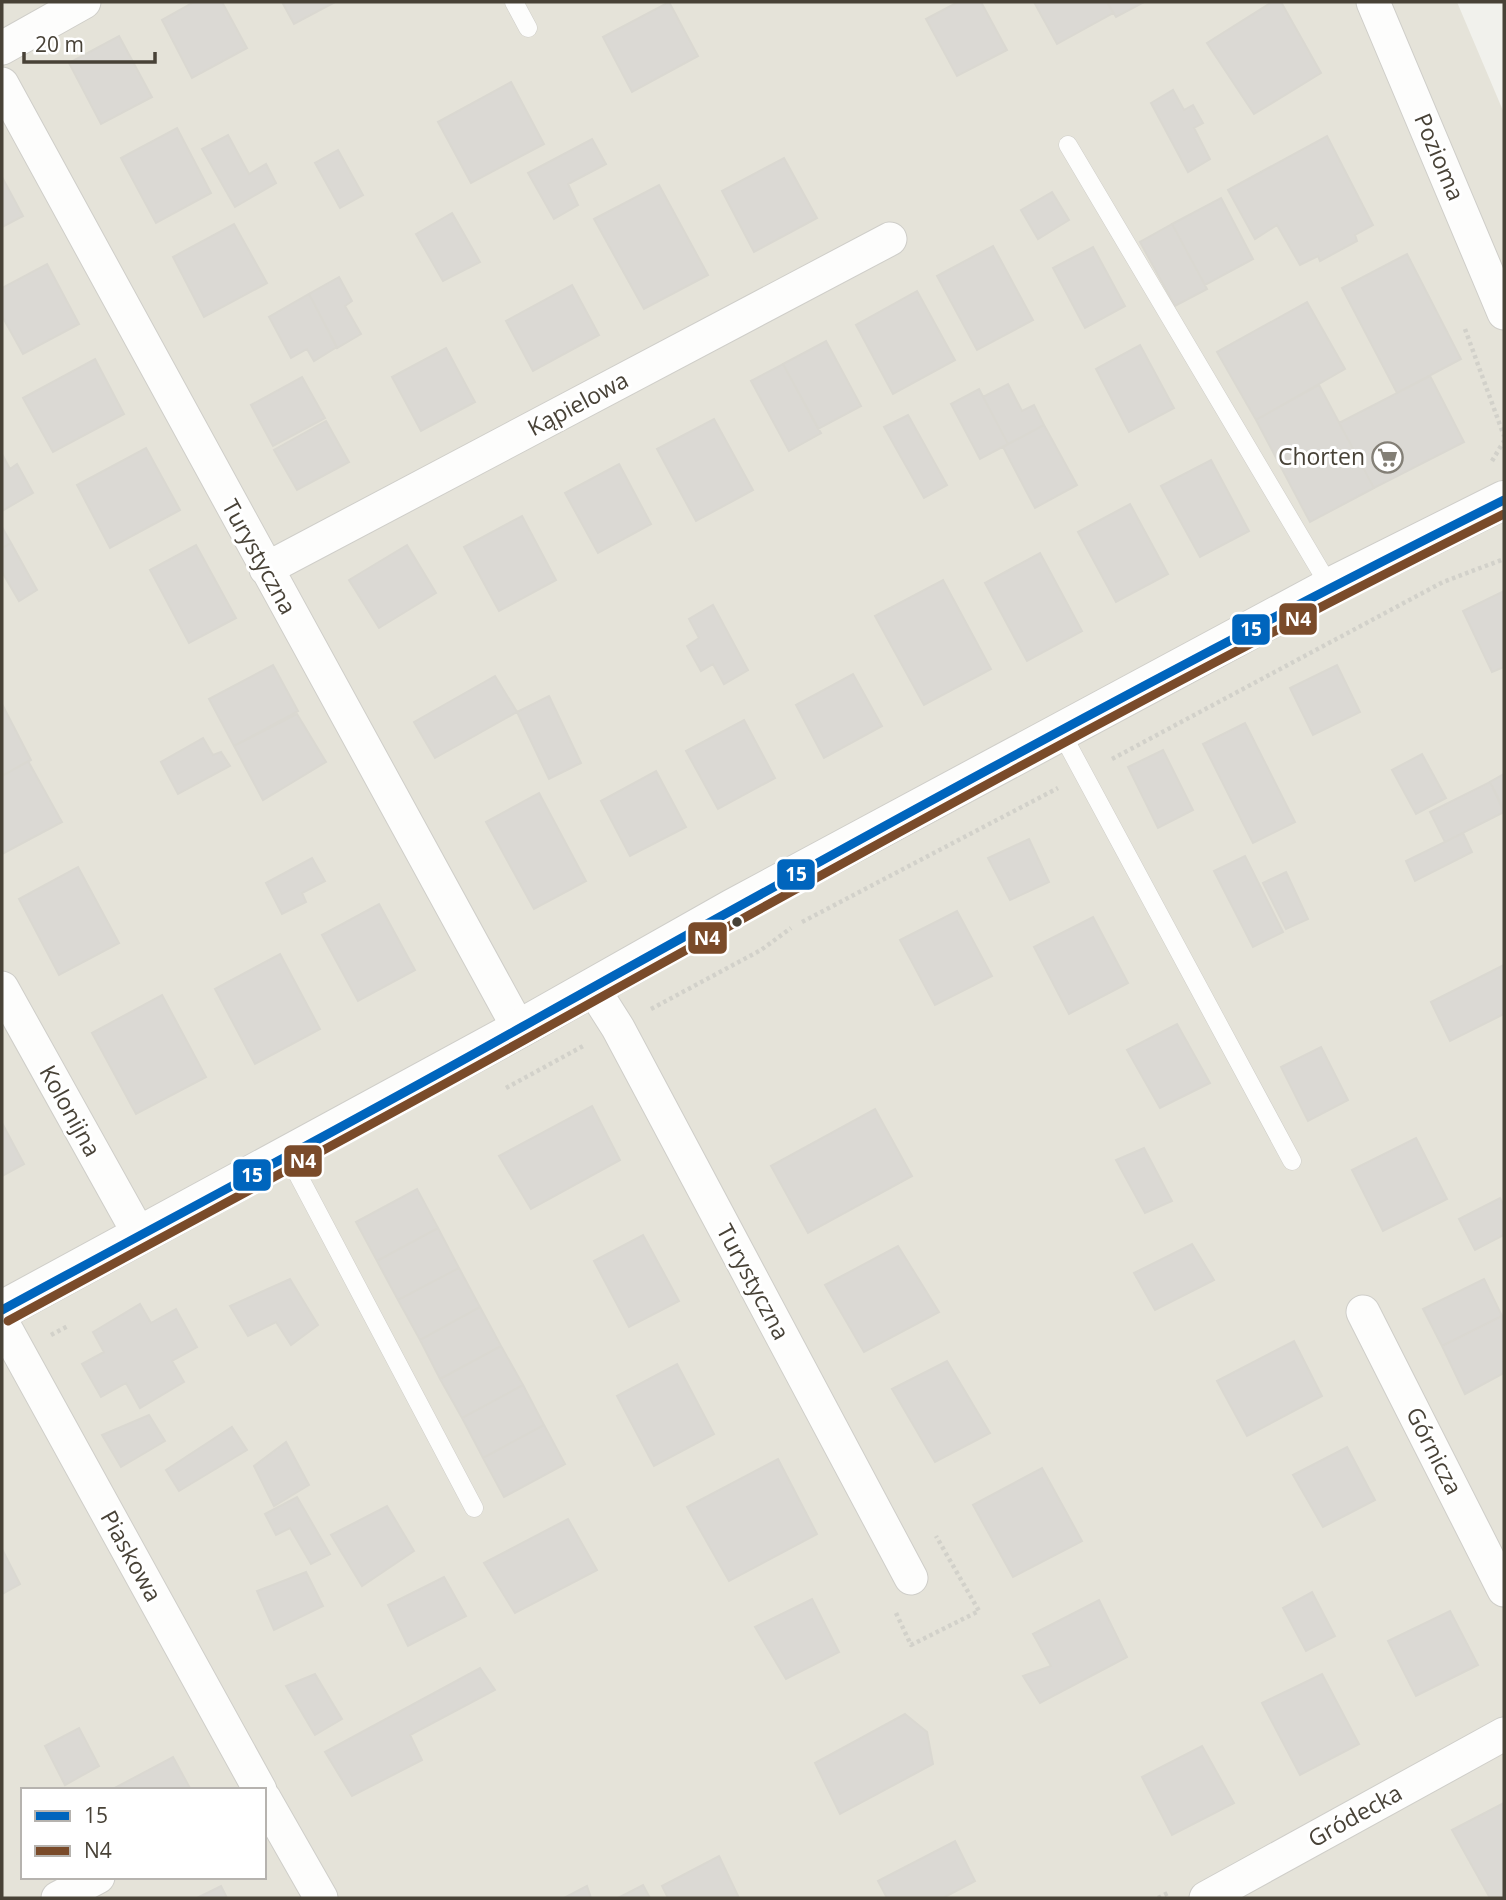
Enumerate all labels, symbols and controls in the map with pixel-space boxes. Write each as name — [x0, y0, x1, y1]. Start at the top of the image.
scale bar — [24, 21, 156, 65]
text: 20 m — [35, 30, 84, 58]
street label: Pozioma — [1407, 108, 1473, 205]
street label: Kąpielowa — [521, 363, 634, 443]
place label: Chorten — [1278, 440, 1365, 472]
supermarket icon: Chorten — [1371, 440, 1405, 474]
street label: Turystyczna — [215, 493, 305, 620]
line badge: N4 — [1278, 602, 1318, 636]
text: N4 — [1285, 606, 1311, 632]
line badge: 15 — [1231, 613, 1271, 646]
text: 15 — [1240, 616, 1262, 642]
line badge: 15 — [776, 858, 816, 891]
text: 15 — [785, 861, 807, 887]
unlabelled marker — [730, 915, 744, 929]
line badge: N4 — [687, 921, 728, 955]
text: N4 — [694, 925, 720, 951]
street label: Kolonijna — [33, 1059, 109, 1162]
line badge: N4 — [283, 1144, 323, 1178]
text: N4 — [290, 1148, 316, 1174]
line badge: 15 — [232, 1158, 272, 1192]
text: 15 — [241, 1162, 263, 1188]
street label: Turystyczna — [710, 1218, 798, 1345]
street label: Górnicza — [1399, 1401, 1471, 1500]
street label: Piaskowa — [94, 1504, 170, 1607]
street label: Gródecka — [1302, 1776, 1407, 1854]
legend — [21, 1788, 266, 1879]
text: 15 — [84, 1801, 108, 1829]
text: N4 — [84, 1836, 112, 1864]

